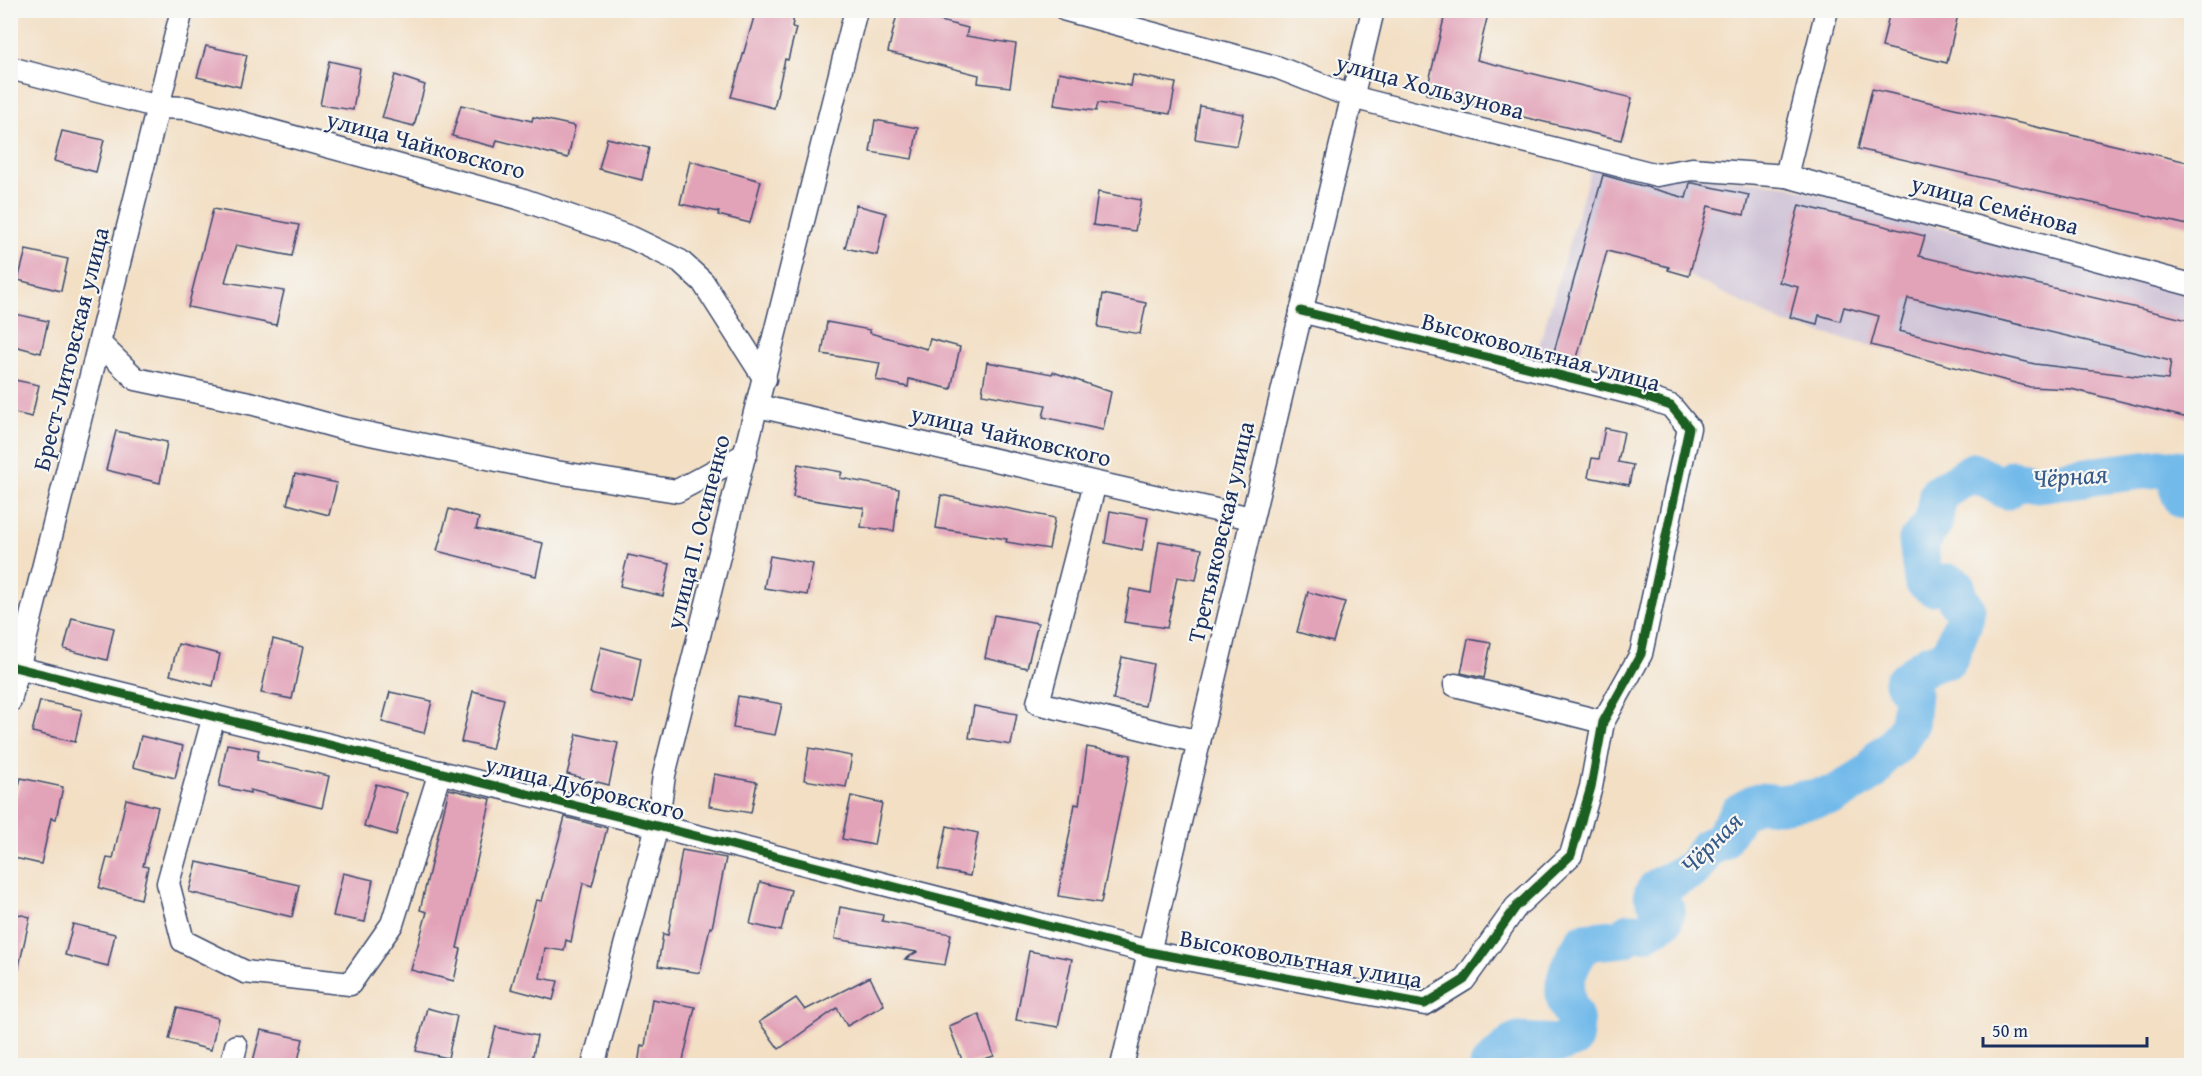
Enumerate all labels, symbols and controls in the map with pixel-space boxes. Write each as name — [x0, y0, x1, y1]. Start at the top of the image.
street label: улица Хользунова — [1331, 44, 1529, 129]
street label: улица Чайковского — [322, 101, 530, 188]
street label: улица Семёнова — [1907, 165, 2083, 244]
street label: Брест-Литовская улица — [23, 223, 118, 474]
street label: Высоковольтная улица — [1418, 303, 1665, 400]
street label: улица Чайковского — [906, 395, 1115, 476]
street label: Третьяковская улица — [1178, 417, 1263, 646]
street label: улица П. Осипенко — [656, 431, 739, 634]
water label: Чёрная — [2031, 453, 2109, 498]
street label: улица Дубровского — [481, 746, 689, 829]
water label: Чёрная — [1670, 802, 1751, 883]
street label: Высоковольтная улица — [1177, 920, 1426, 997]
scale bar — [1983, 1010, 2146, 1048]
text: 50 m — [1992, 1017, 2028, 1044]

